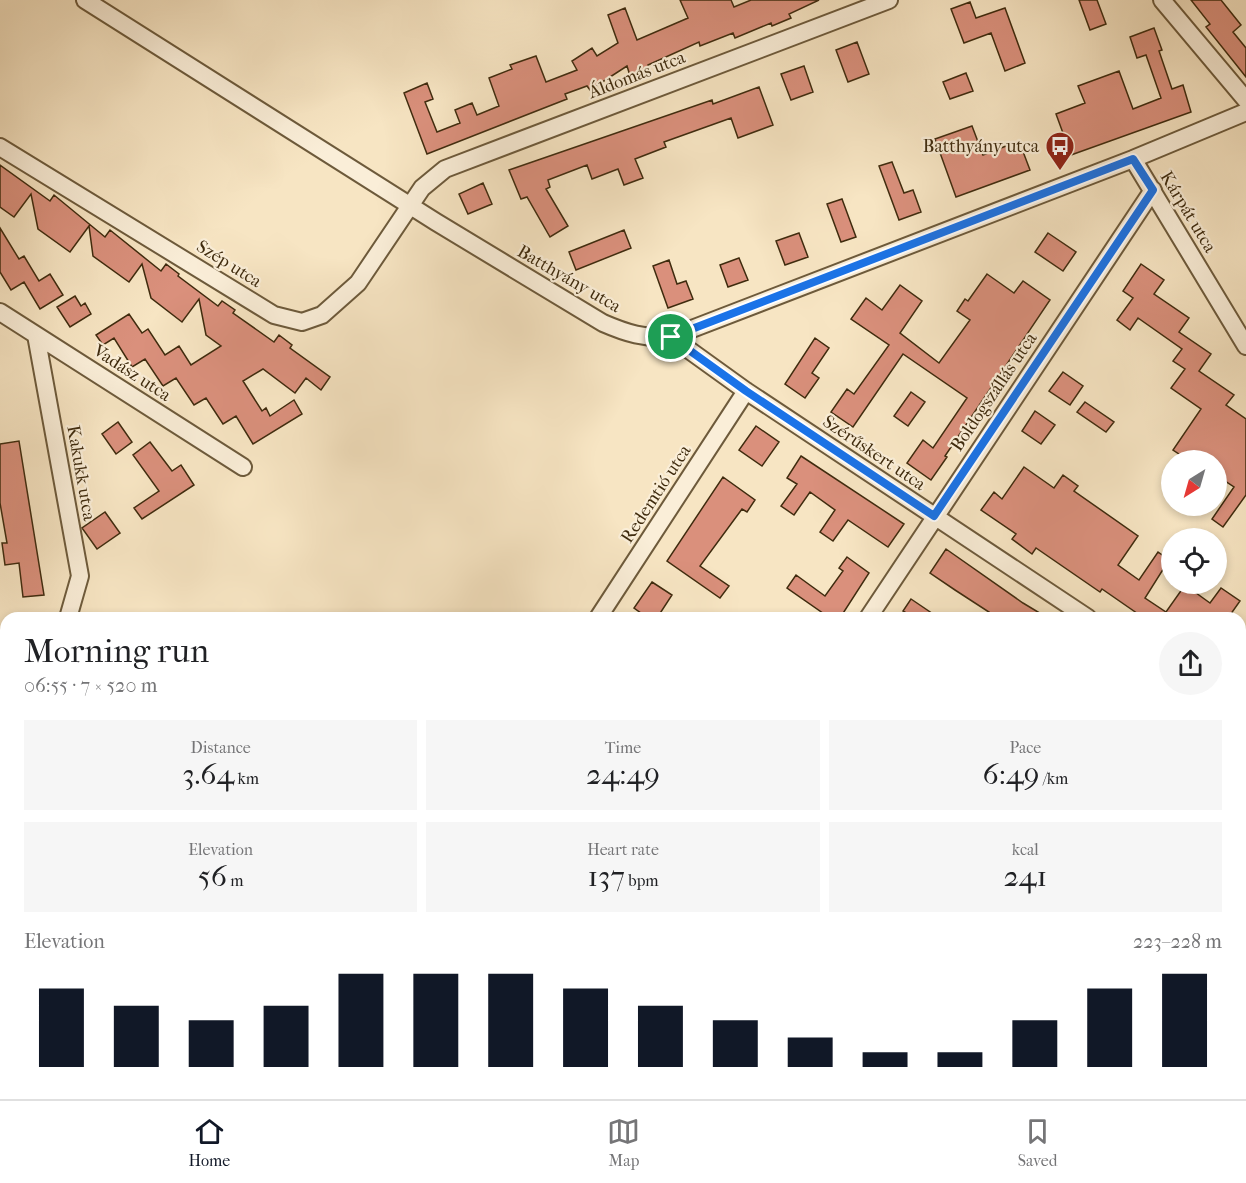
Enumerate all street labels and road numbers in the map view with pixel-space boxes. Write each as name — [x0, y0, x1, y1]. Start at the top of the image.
street label: Áldomás utca — [584, 46, 689, 103]
street label: Kárpát utca — [1156, 168, 1221, 257]
street label: Szép utca — [193, 236, 266, 292]
street label: Batthyány utca — [513, 241, 625, 317]
street label: Boldogszállás utca — [947, 328, 1042, 455]
street label: Vadász utca — [88, 340, 175, 406]
street label: Szérűskert utca — [819, 411, 930, 495]
street label: Kakukk utca — [62, 424, 100, 523]
street label: Redemtió utca — [617, 440, 696, 547]

